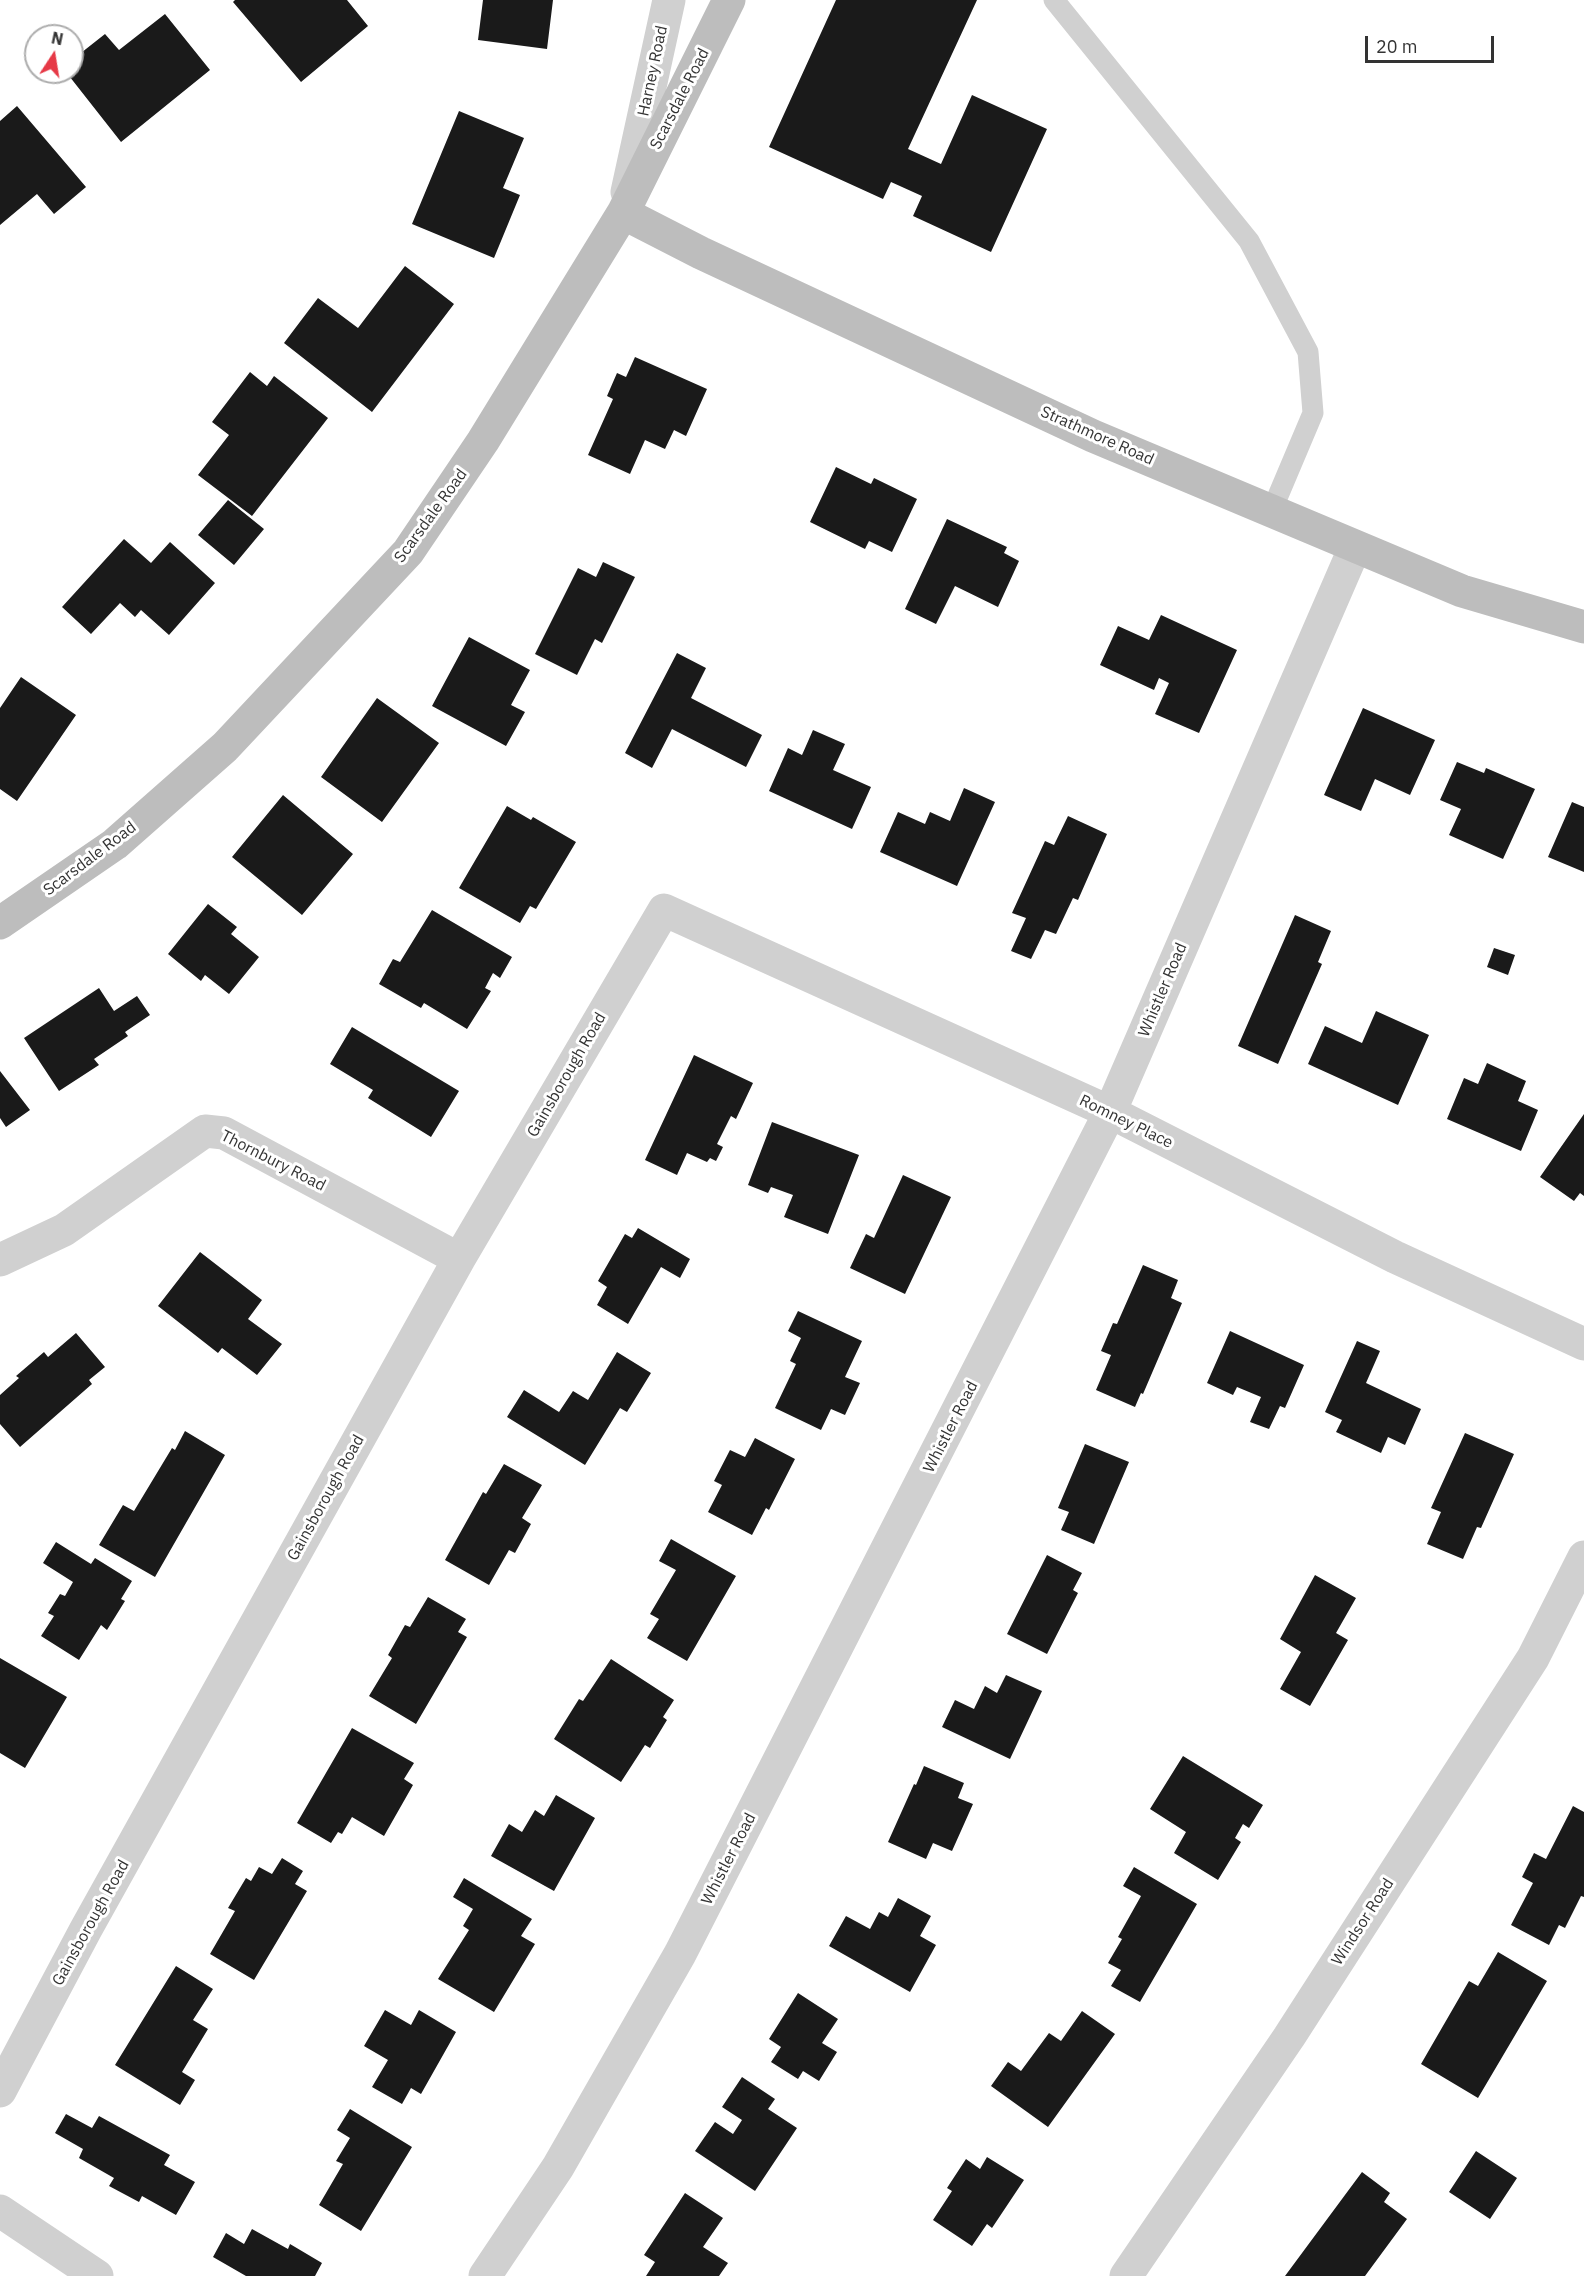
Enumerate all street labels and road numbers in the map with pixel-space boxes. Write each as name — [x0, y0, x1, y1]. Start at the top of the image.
street label: Harney Road — [634, 24, 672, 118]
street label: Scarsdale Road — [646, 45, 714, 153]
street label: Strathmore Road — [1037, 402, 1157, 470]
street label: Scarsdale Road — [391, 465, 471, 567]
street label: Scarsdale Road — [40, 818, 140, 900]
street label: Whistler Road — [1135, 940, 1191, 1040]
street label: Gainsborough Road — [524, 1009, 610, 1141]
street label: Romney Place — [1076, 1091, 1176, 1153]
street label: Thornbury Road — [217, 1126, 329, 1196]
street label: Whistler Road — [920, 1378, 982, 1476]
street label: Gainsborough Road — [283, 1432, 369, 1564]
street label: Whistler Road — [698, 1810, 760, 1908]
street label: Gainsborough Road — [48, 1857, 134, 1989]
street label: Windsor Road — [1328, 1875, 1398, 1969]

